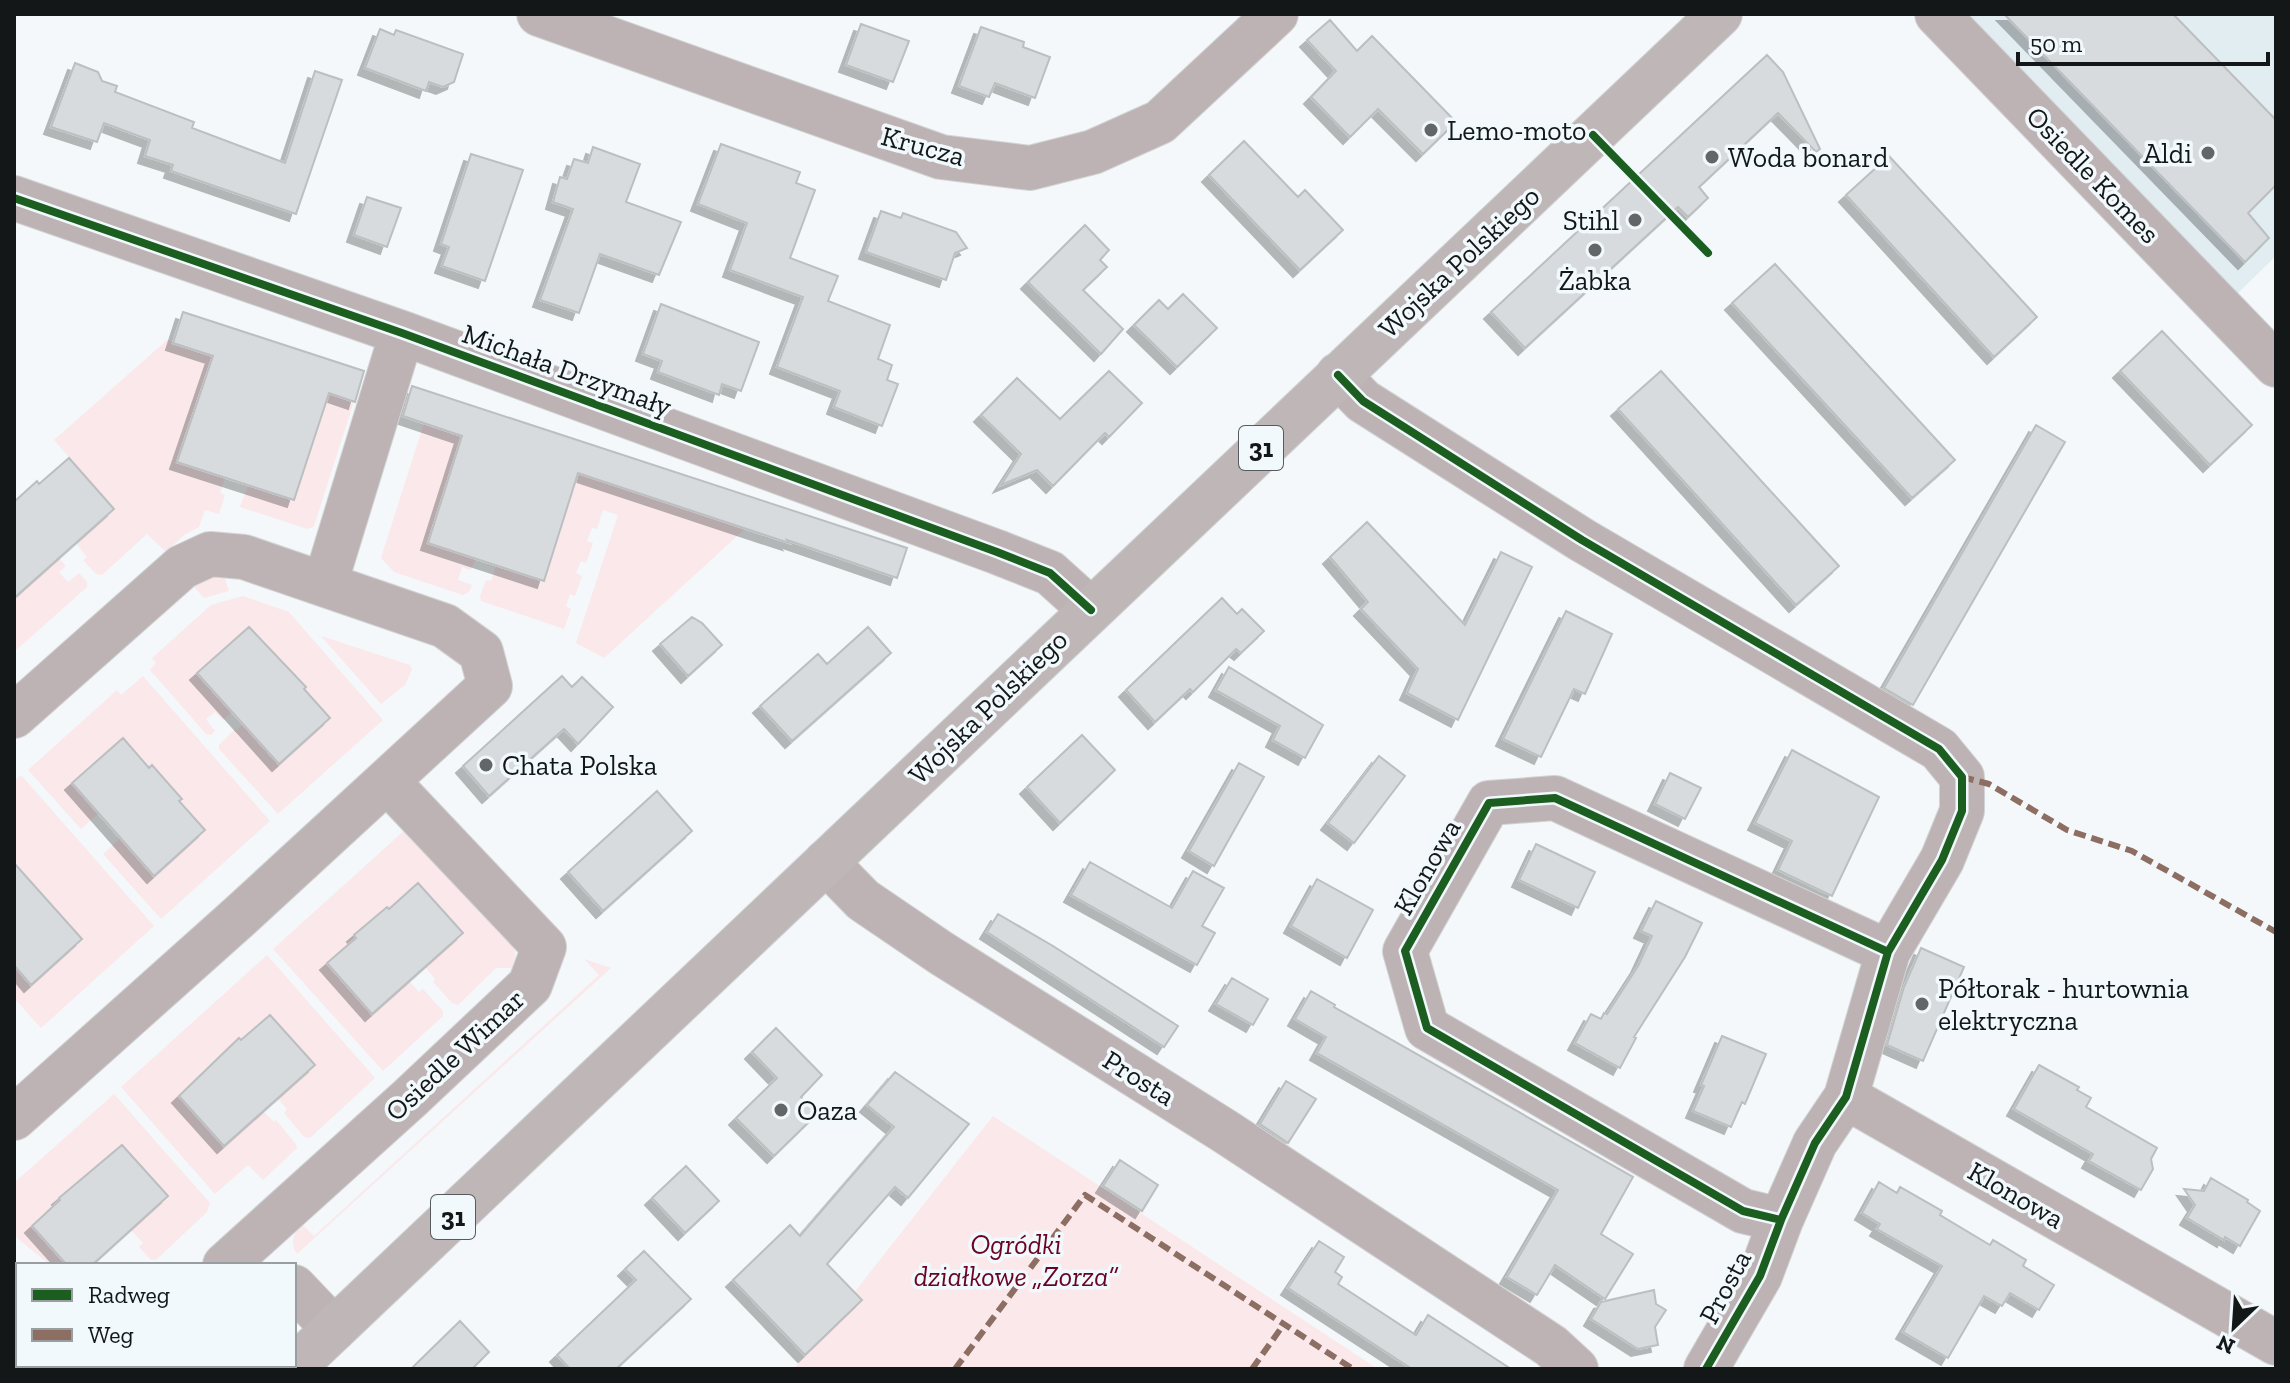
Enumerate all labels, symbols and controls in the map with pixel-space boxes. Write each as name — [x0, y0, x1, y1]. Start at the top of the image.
scale bar — [2018, 16, 2268, 66]
text: 50 m — [2030, 29, 2083, 58]
street label: Osiedle Komes — [2020, 100, 2166, 250]
place label: Lemo-moto — [1447, 114, 1586, 147]
street label: Krucza — [878, 119, 969, 173]
marker: Lemo-moto — [1422, 121, 1440, 139]
place label: Aldi — [2143, 137, 2192, 170]
place label: Woda bonard — [1728, 141, 1889, 174]
marker: Aldi — [2199, 144, 2217, 162]
marker: Woda bonard — [1703, 148, 1721, 166]
street label: Wojska Polskiego — [1372, 179, 1546, 345]
place label: Stihl — [1563, 204, 1619, 237]
marker: Stihl — [1626, 211, 1644, 229]
marker: Żabka — [1586, 241, 1604, 259]
place label: Żabka — [1559, 264, 1632, 297]
street label: Michała Drzymały — [458, 317, 677, 423]
road number: 31 — [1239, 426, 1283, 470]
street label: Wojska Polskiego — [902, 623, 1074, 791]
place label: Chata Polska — [502, 749, 658, 782]
marker: Chata Polska — [477, 756, 495, 774]
street label: Klonowa — [1386, 813, 1468, 921]
place label: Półtorak - hurtownia elektryczna — [1938, 972, 2189, 1037]
street label: Osiedle Wimar — [379, 982, 531, 1128]
marker: Półtorak - hurtownia elektryczna — [1913, 995, 1931, 1013]
street label: Prosta — [1097, 1043, 1181, 1113]
place label: Oaza — [797, 1094, 858, 1127]
marker: Oaza — [772, 1101, 790, 1119]
street label: Klonowa — [1962, 1154, 2070, 1236]
road number: 31 — [431, 1195, 475, 1239]
park label: Ogródki działkowe „Zorza” — [914, 1228, 1119, 1293]
street label: Prosta — [1692, 1244, 1758, 1329]
legend — [16, 1263, 296, 1367]
text: Radweg — [88, 1280, 170, 1309]
north arrow — [2194, 1287, 2274, 1367]
text: Weg — [88, 1320, 134, 1349]
text: N — [2212, 1329, 2239, 1360]

